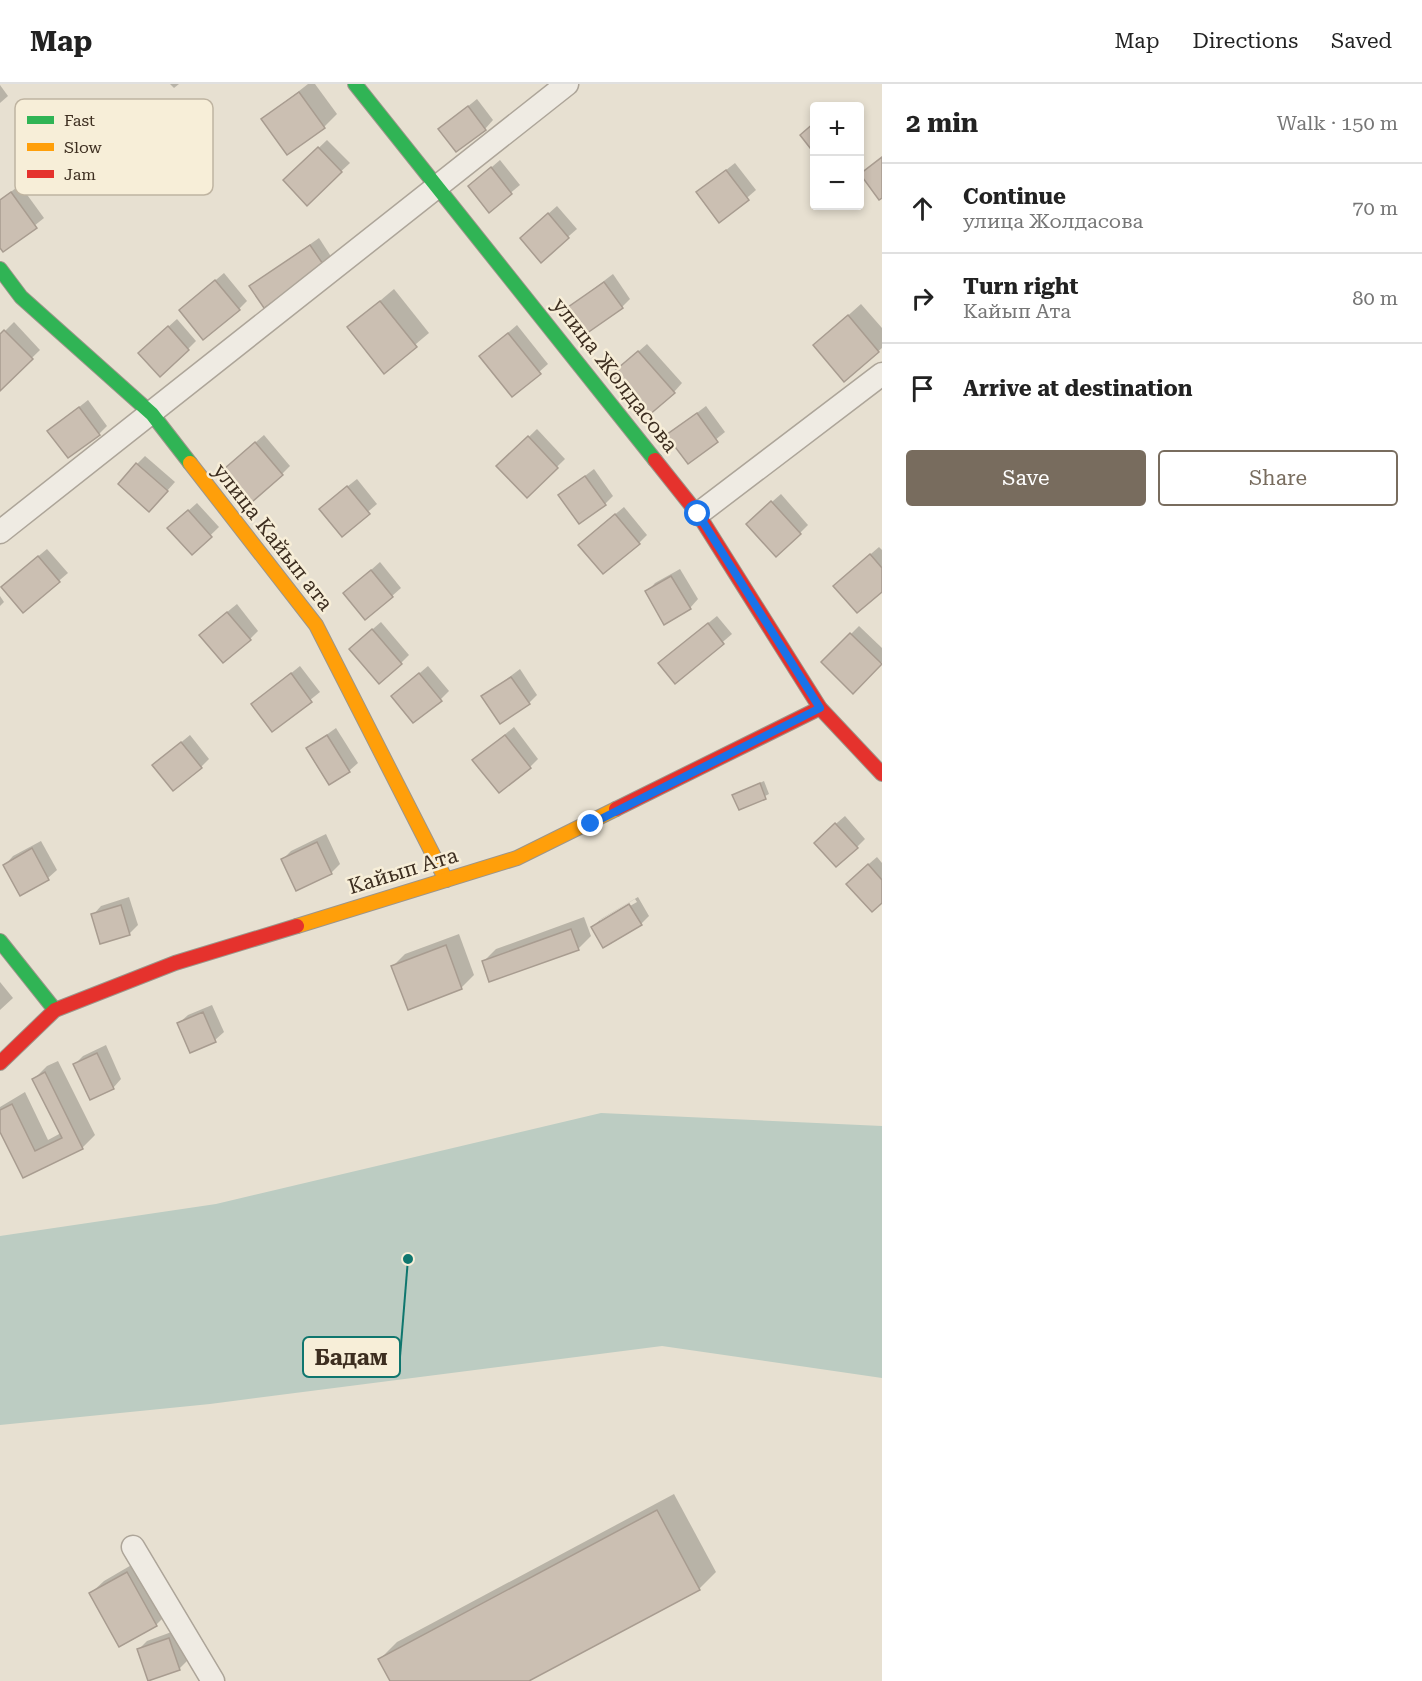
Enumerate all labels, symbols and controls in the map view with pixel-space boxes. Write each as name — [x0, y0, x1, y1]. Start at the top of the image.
text: Map — [30, 25, 92, 58]
text: Map — [1115, 29, 1159, 53]
text: Directions — [1192, 29, 1298, 53]
text: Saved — [1331, 29, 1392, 53]
legend — [15, 99, 213, 195]
map controls — [810, 102, 864, 210]
button: + — [810, 102, 864, 156]
text: 2 min — [906, 108, 978, 138]
text: Fast — [64, 111, 95, 130]
text: Walk · 150 m — [1277, 111, 1398, 135]
text: Slow — [64, 138, 102, 157]
button: − — [810, 156, 864, 210]
text: Jam — [64, 165, 96, 184]
text: Continue — [963, 184, 1066, 209]
icon: ahead — [906, 192, 939, 225]
text: 70 m — [1352, 196, 1398, 220]
text: улица Жолдасова — [963, 209, 1143, 233]
text: Turn right — [963, 274, 1078, 299]
icon: right — [906, 282, 939, 315]
text: 80 m — [1352, 286, 1398, 310]
street label: улица Жолдасова — [547, 293, 683, 457]
text: Кайып Ата — [963, 299, 1071, 323]
icon: arrive — [906, 372, 939, 405]
text: Arrive at destination — [963, 376, 1192, 401]
button: Save — [906, 450, 1146, 506]
button: Share — [1158, 450, 1398, 506]
street label: улица Кайып ата — [208, 459, 338, 616]
route start — [684, 500, 710, 526]
route end — [577, 810, 603, 836]
street label: Кайып Ата — [345, 843, 461, 899]
callout: Бадам — [303, 1337, 400, 1377]
text: Бадам — [314, 1345, 388, 1370]

